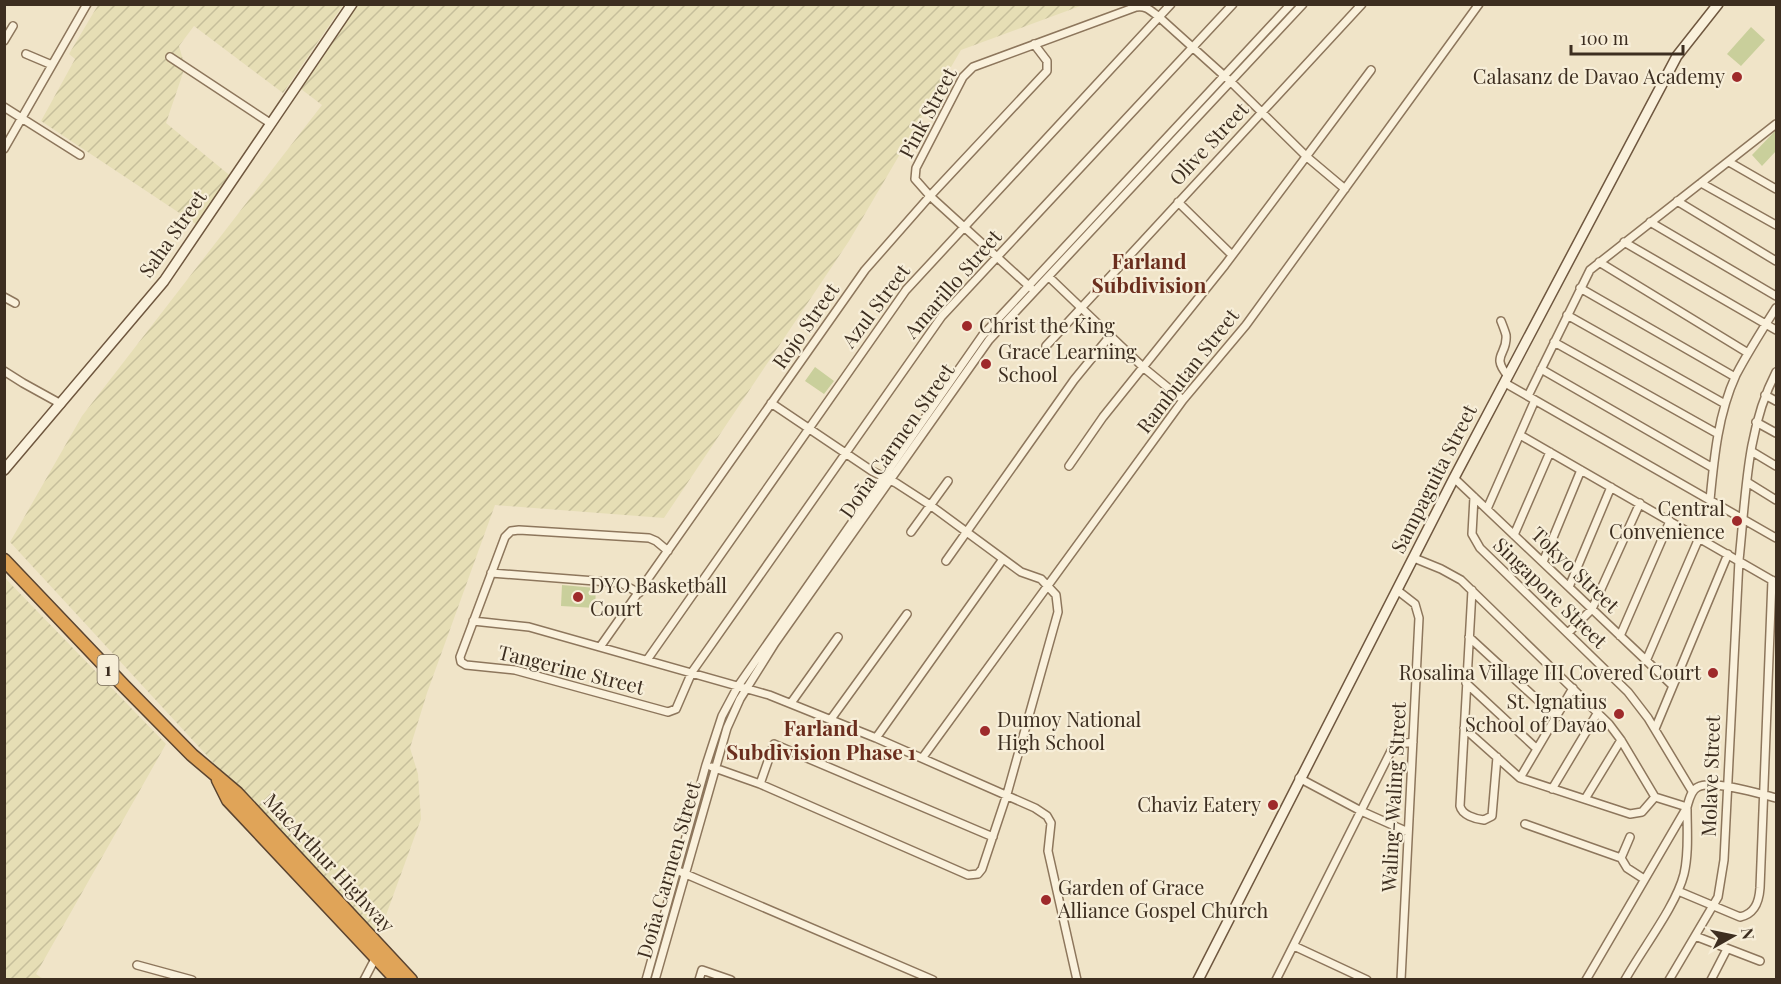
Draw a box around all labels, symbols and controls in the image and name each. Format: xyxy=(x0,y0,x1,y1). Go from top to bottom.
scale bar xyxy=(1571,18,1684,56)
text: 100 m xyxy=(1580,26,1629,50)
street label: Pink Street xyxy=(892,61,962,162)
place label: Calasanz de Davao Academy xyxy=(1473,62,1725,89)
marker: Calasanz de Davao Academy xyxy=(1730,70,1744,84)
street label: Olive Street xyxy=(1162,95,1254,190)
street label: Saha Street xyxy=(132,183,212,282)
street label: Amarillo Street xyxy=(896,222,1007,344)
district label: Farland Subdivision xyxy=(1092,246,1206,298)
street label: Azul Street xyxy=(834,257,916,353)
street label: Rojo Street xyxy=(765,276,845,373)
street label: Rambutan Street xyxy=(1130,301,1245,438)
place label: Christ the King xyxy=(979,311,1115,338)
marker: Christ the King xyxy=(960,319,974,333)
place label: Grace Learning School xyxy=(998,337,1137,387)
street label: Doña Carmen Street xyxy=(832,357,960,523)
marker: Grace Learning School xyxy=(979,357,993,371)
street label: Sampaguita Street xyxy=(1383,398,1482,557)
place label: Central Convenience xyxy=(1609,494,1725,544)
marker: Central Convenience xyxy=(1730,514,1744,528)
street label: Tokyo Street xyxy=(1526,520,1627,618)
street label: Singapore Street xyxy=(1488,531,1615,654)
place label: DYO Basketball Court xyxy=(590,571,727,621)
marker: DYO Basketball Court xyxy=(571,590,585,604)
street label: Tangerine Street xyxy=(495,637,648,700)
road number: 1 xyxy=(98,655,118,685)
place label: Rosalina Village III Covered Court xyxy=(1399,658,1702,685)
marker: Rosalina Village III Covered Court xyxy=(1706,666,1720,680)
place label: St. Ignatius School of Davao xyxy=(1465,687,1607,737)
street label: Waling-Waling Street xyxy=(1374,700,1411,894)
place label: Dumoy National High School xyxy=(997,705,1142,755)
marker: St. Ignatius School of Davao xyxy=(1612,707,1626,721)
district label: Farland Subdivision Phase 1 xyxy=(726,713,916,765)
street label: Molave Street xyxy=(1694,714,1725,837)
marker: Dumoy National High School xyxy=(978,724,992,738)
street label: Doña Carmen Street xyxy=(629,777,706,961)
street label: MacArthur Highway xyxy=(259,787,402,937)
place label: Chaviz Eatery xyxy=(1137,790,1261,817)
marker: Chaviz Eatery xyxy=(1266,798,1280,812)
place label: Garden of Grace Alliance Gospel Church xyxy=(1057,873,1268,923)
marker: Garden of Grace Alliance Gospel Church xyxy=(1039,893,1053,907)
north arrow xyxy=(1703,906,1763,966)
text: N xyxy=(1737,926,1760,941)

